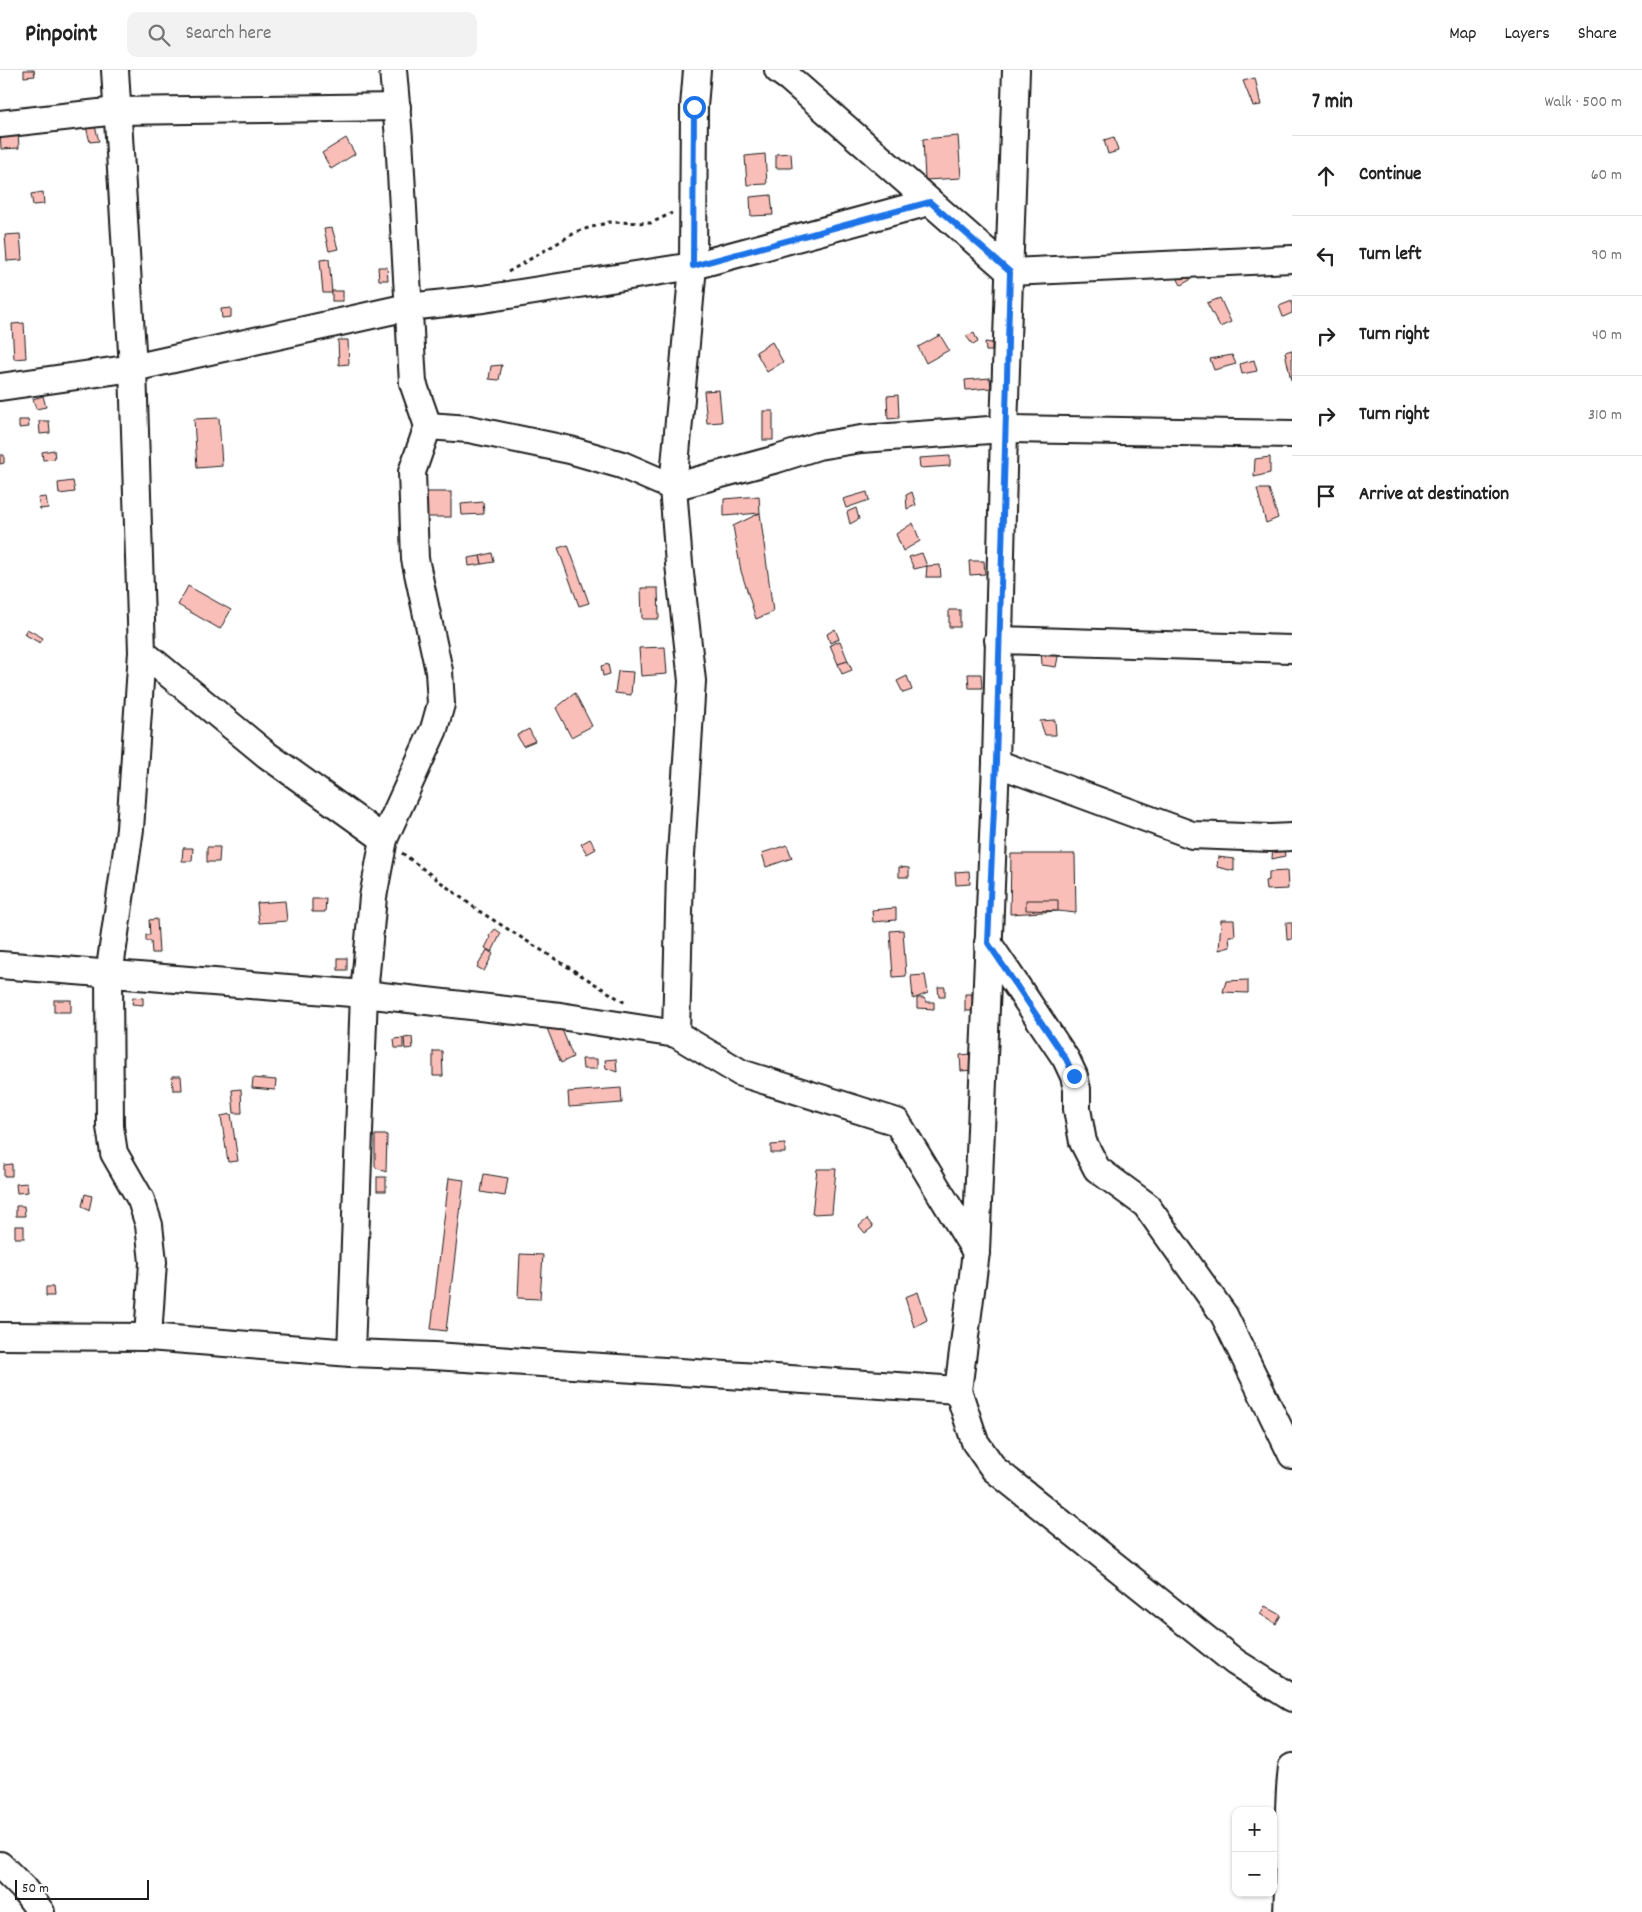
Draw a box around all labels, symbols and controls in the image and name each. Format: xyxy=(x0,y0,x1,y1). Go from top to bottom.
search box xyxy=(127,12,477,57)
text: Pinpoint xyxy=(25,18,97,52)
icon: search xyxy=(145,21,173,49)
text: Search here xyxy=(185,21,271,48)
text: Map xyxy=(1449,22,1476,47)
text: Layers xyxy=(1504,22,1550,47)
text: Share xyxy=(1578,22,1617,47)
text: 7 min xyxy=(1312,88,1353,118)
text: Walk · 500 m xyxy=(1544,91,1622,114)
route start xyxy=(683,96,706,119)
icon: ahead xyxy=(1312,162,1340,190)
text: Continue xyxy=(1359,162,1421,189)
text: 60 m xyxy=(1591,164,1622,187)
icon: left xyxy=(1312,242,1340,270)
text: Turn left xyxy=(1359,242,1422,269)
text: 90 m xyxy=(1591,244,1622,267)
icon: right xyxy=(1312,322,1340,350)
text: Turn right xyxy=(1359,322,1430,349)
text: 40 m xyxy=(1592,324,1622,347)
icon: right xyxy=(1312,402,1340,430)
text: Turn right xyxy=(1359,402,1430,429)
text: 310 m xyxy=(1588,404,1622,427)
icon: arrive xyxy=(1312,482,1340,510)
text: Arrive at destination xyxy=(1359,482,1509,509)
route end xyxy=(1063,1065,1086,1088)
map controls xyxy=(1232,1807,1277,1897)
button: + xyxy=(1232,1807,1277,1852)
button: − xyxy=(1232,1852,1277,1897)
scale bar xyxy=(15,1877,149,1900)
text: 50 m xyxy=(22,1879,49,1899)

